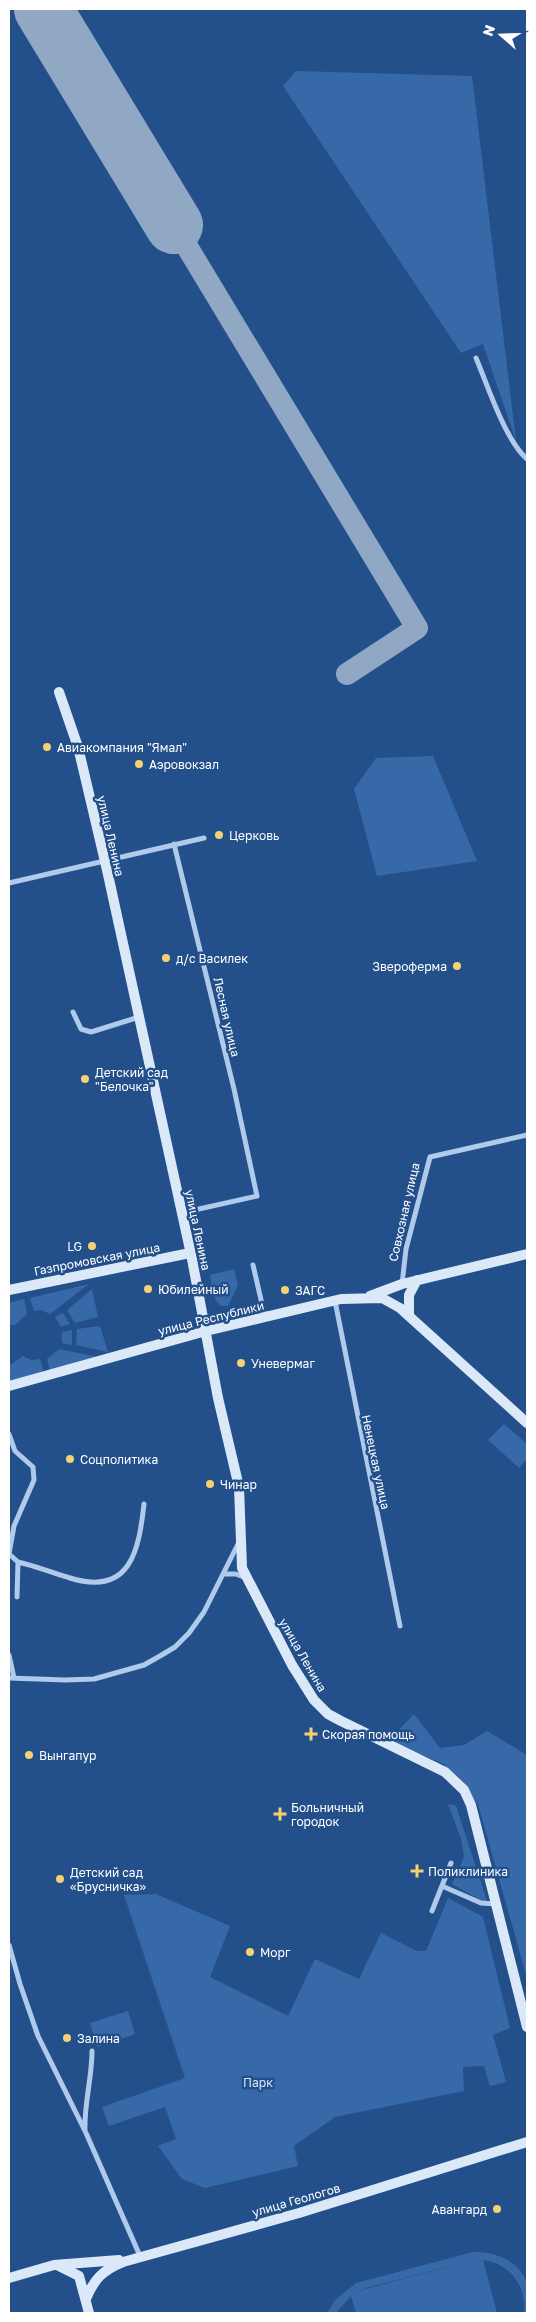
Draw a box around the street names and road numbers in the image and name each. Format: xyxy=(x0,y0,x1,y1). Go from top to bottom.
street label: улица Ленина xyxy=(94,794,128,878)
street label: Лесная улица xyxy=(211,976,243,1058)
street label: Совхозная улица xyxy=(385,1161,423,1263)
street label: улица Ленина xyxy=(182,1188,214,1272)
street label: Газпромовская улица xyxy=(33,1239,161,1279)
street label: улица Республики xyxy=(156,1298,266,1338)
street label: Ненецкая улица xyxy=(359,1413,393,1511)
street label: улица Ленина xyxy=(276,1616,330,1694)
street label: улица Геологов xyxy=(250,2180,342,2220)

